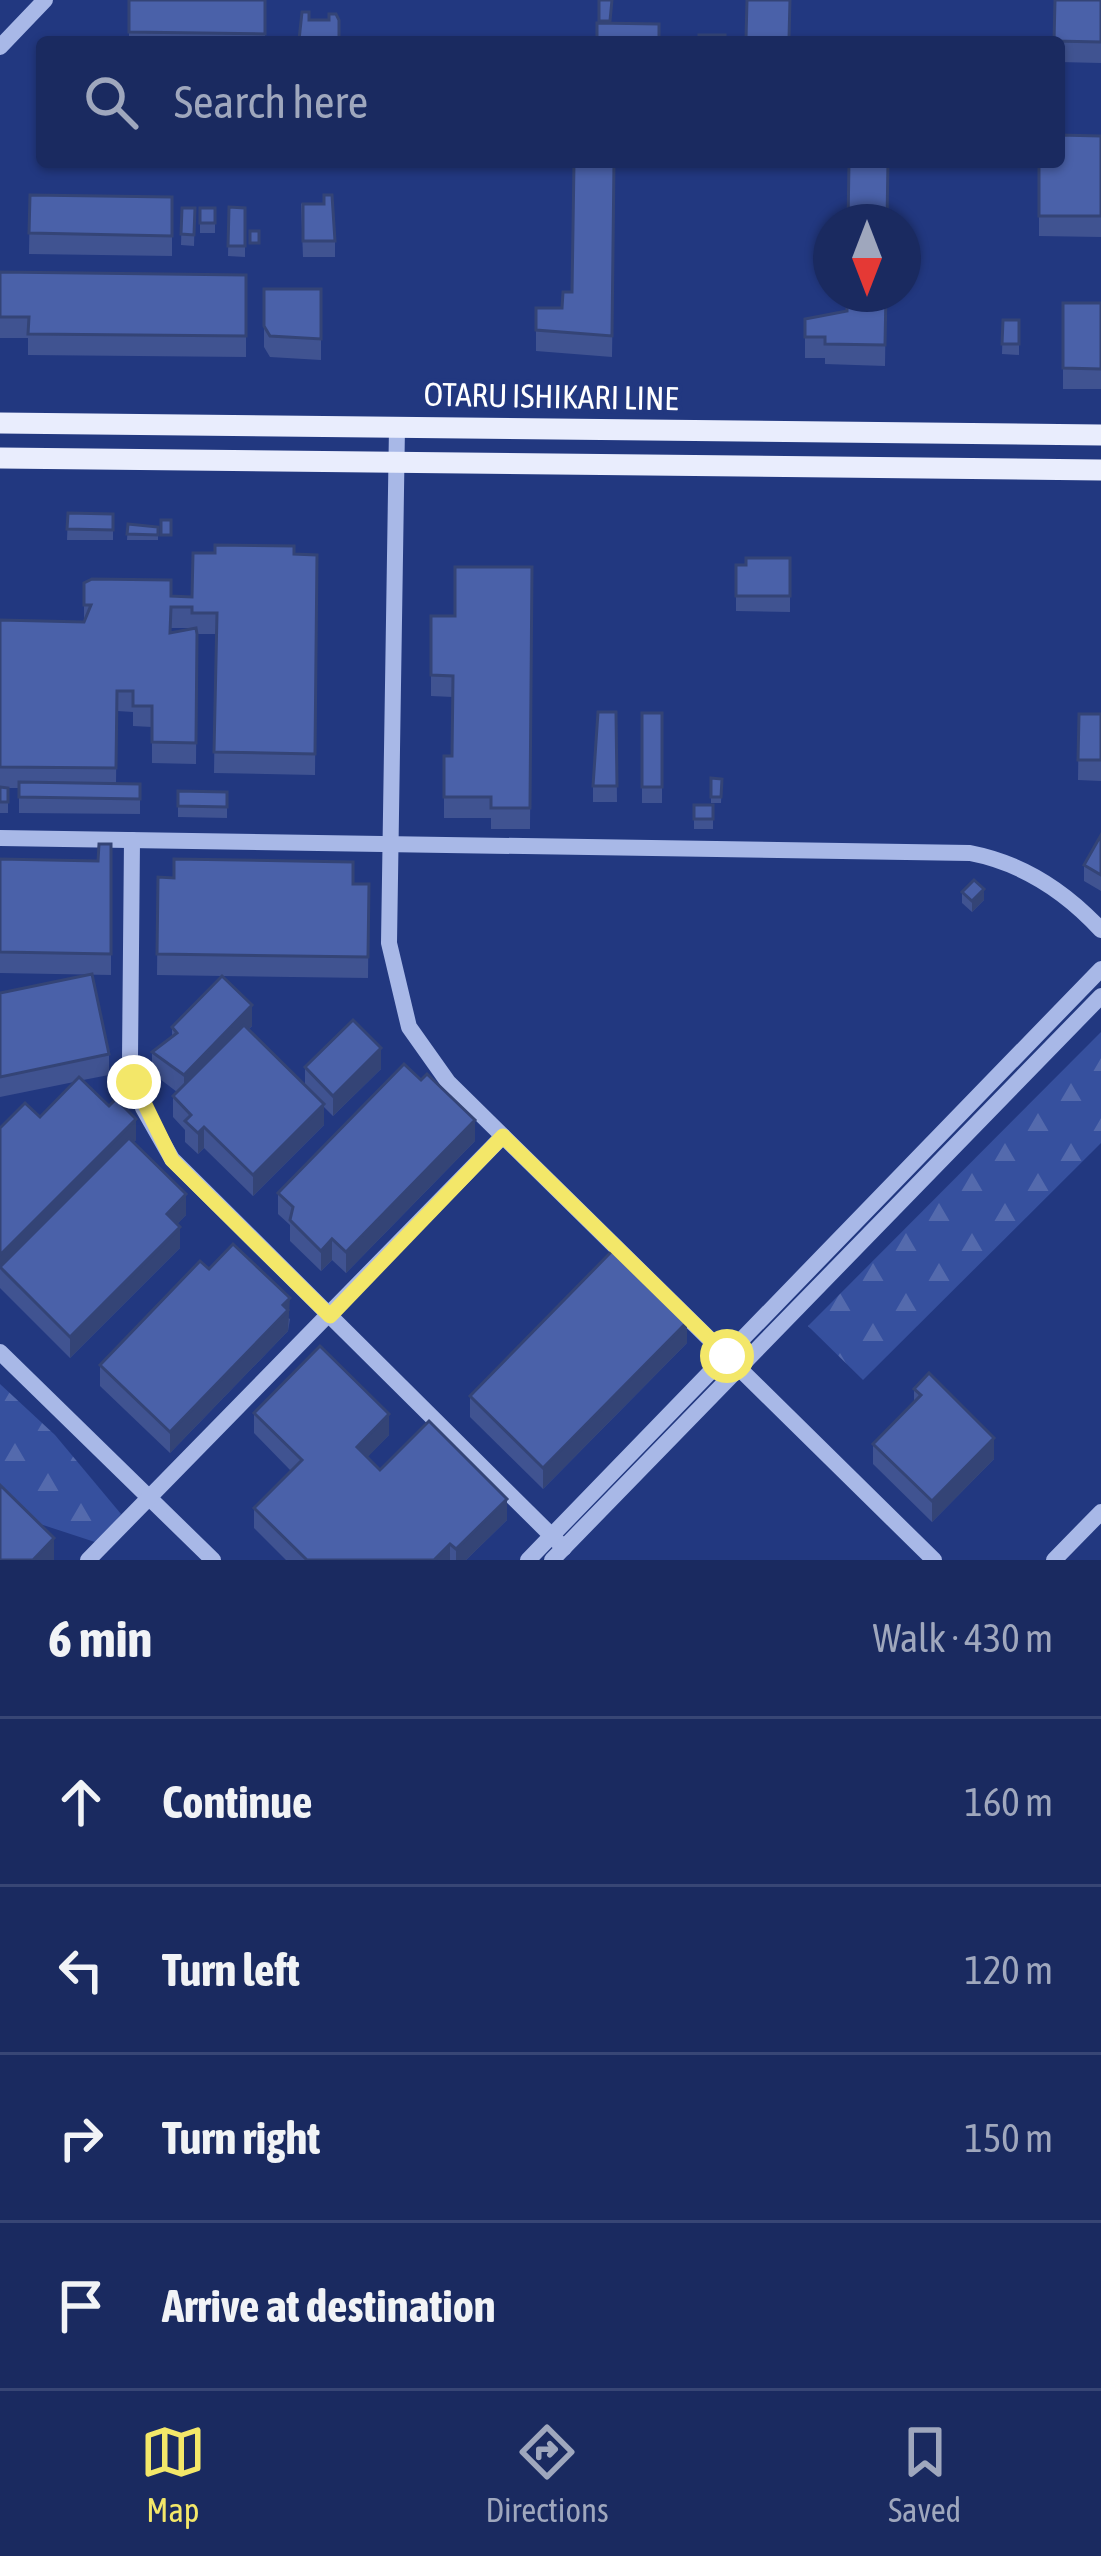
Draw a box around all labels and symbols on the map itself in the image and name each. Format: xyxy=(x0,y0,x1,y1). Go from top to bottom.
north arrow xyxy=(813,204,921,312)
street label: OTARU ISHIKARI LINE xyxy=(423,375,679,417)
route end xyxy=(107,1055,161,1109)
route start xyxy=(700,1329,754,1383)

